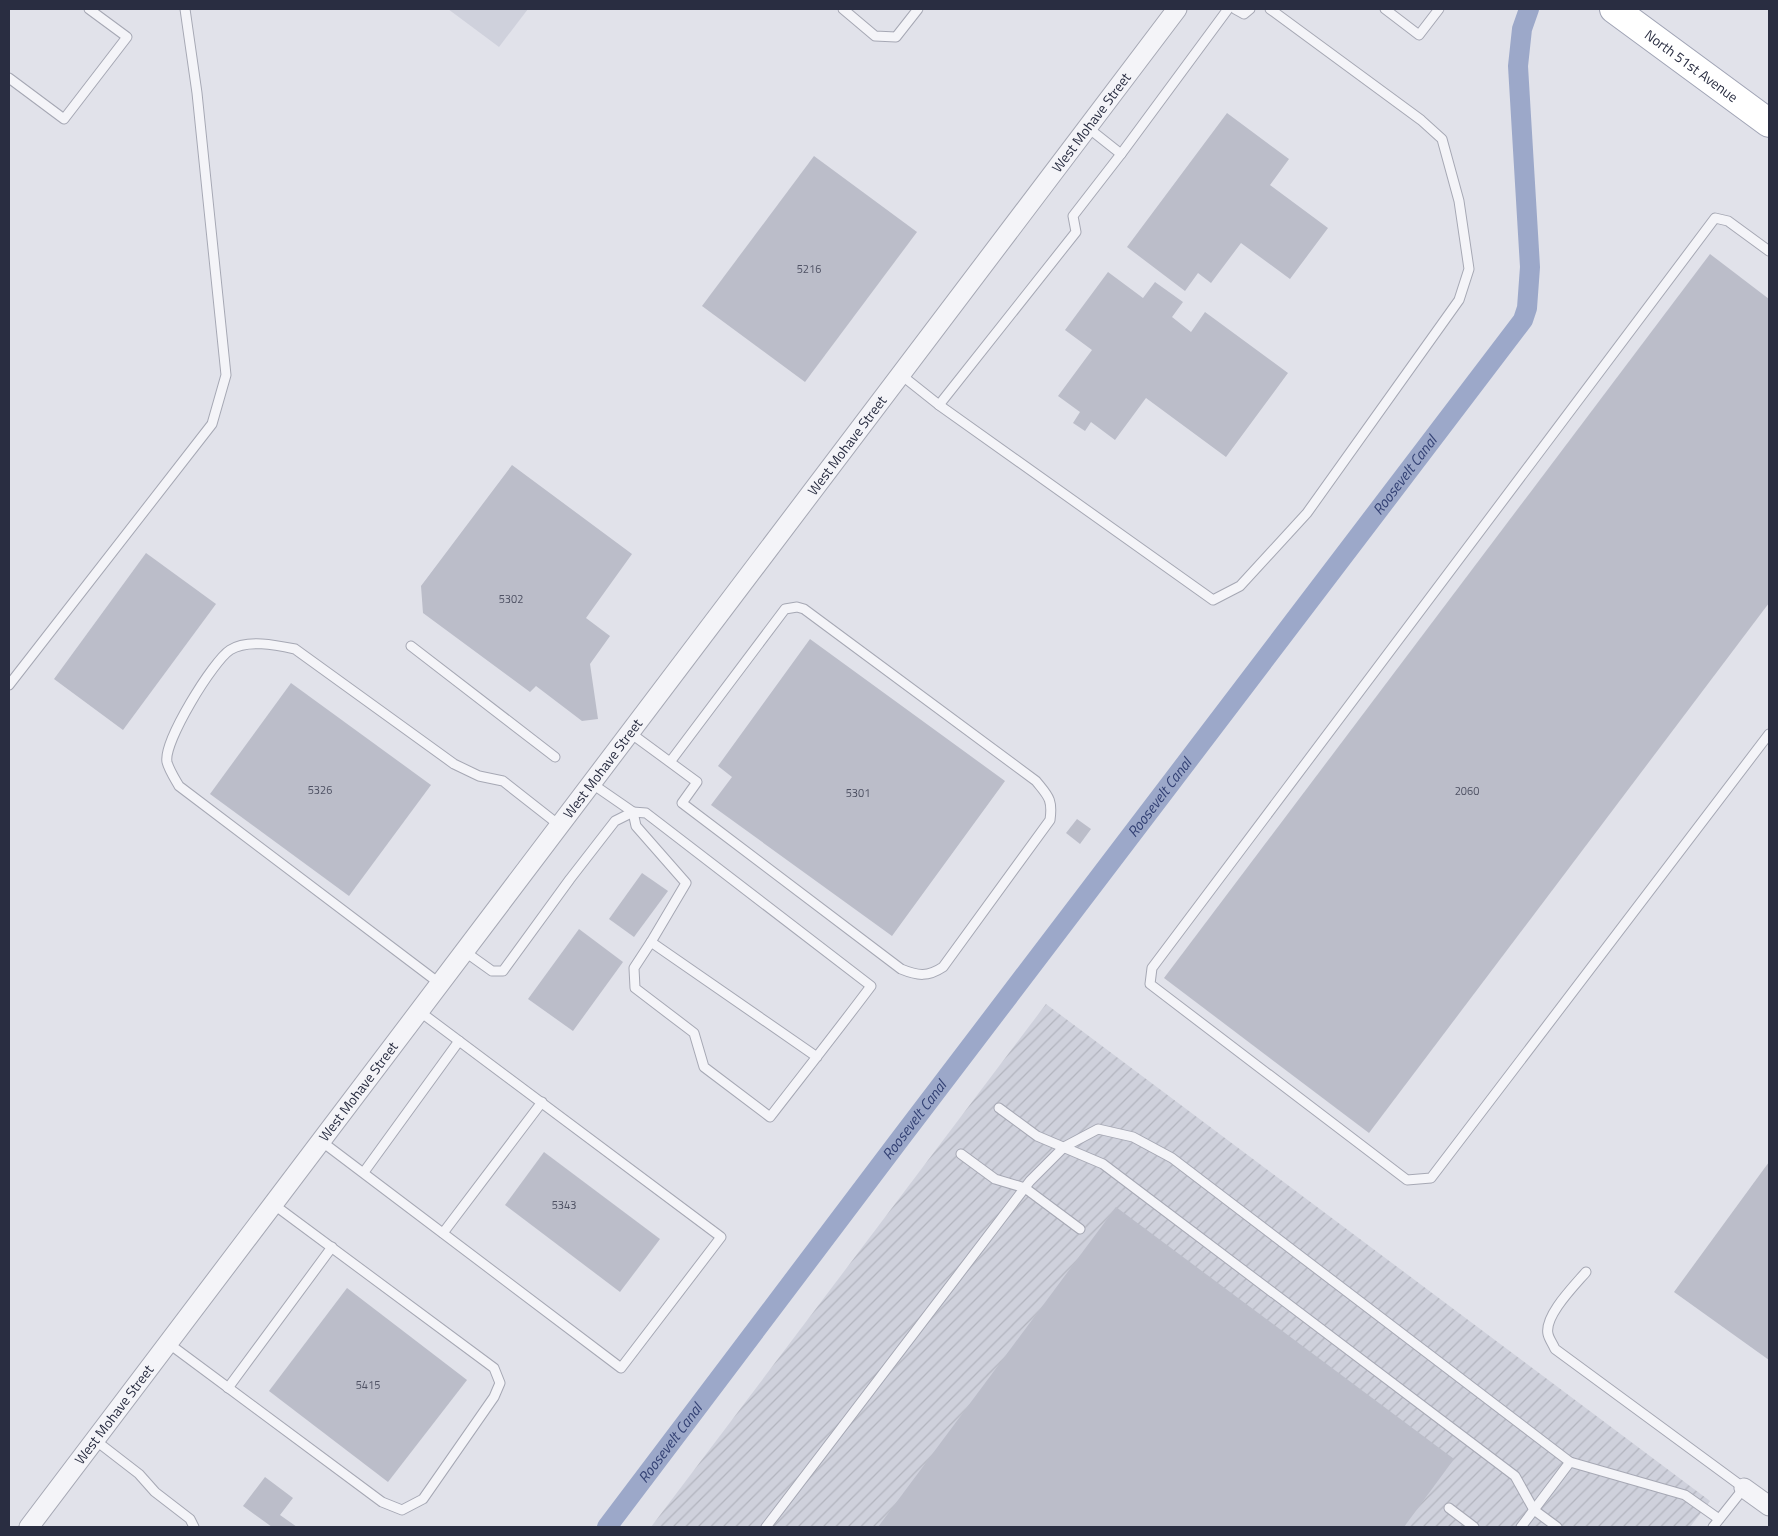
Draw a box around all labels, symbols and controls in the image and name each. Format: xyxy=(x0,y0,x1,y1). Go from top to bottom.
street label: North 51st Avenue xyxy=(1641,24,1743,107)
street label: West Mohave Street xyxy=(1046,68,1136,176)
house number: 5216 xyxy=(797,261,821,277)
street label: West Mohave Street xyxy=(802,391,891,499)
water label: Roosevelt Canal xyxy=(1367,429,1443,520)
house number: 5302 xyxy=(499,591,523,607)
street label: West Mohave Street xyxy=(558,714,647,822)
water label: Roosevelt Canal xyxy=(1121,751,1198,842)
house number: 5326 xyxy=(308,782,332,798)
house number: 2060 xyxy=(1455,783,1479,799)
house number: 5301 xyxy=(846,785,870,801)
street label: West Mohave Street xyxy=(313,1037,403,1145)
water label: Roosevelt Canal xyxy=(876,1074,953,1164)
house number: 5343 xyxy=(552,1197,576,1213)
street label: West Mohave Street xyxy=(69,1360,158,1469)
house number: 5415 xyxy=(356,1377,380,1393)
water label: Roosevelt Canal xyxy=(632,1397,709,1488)

